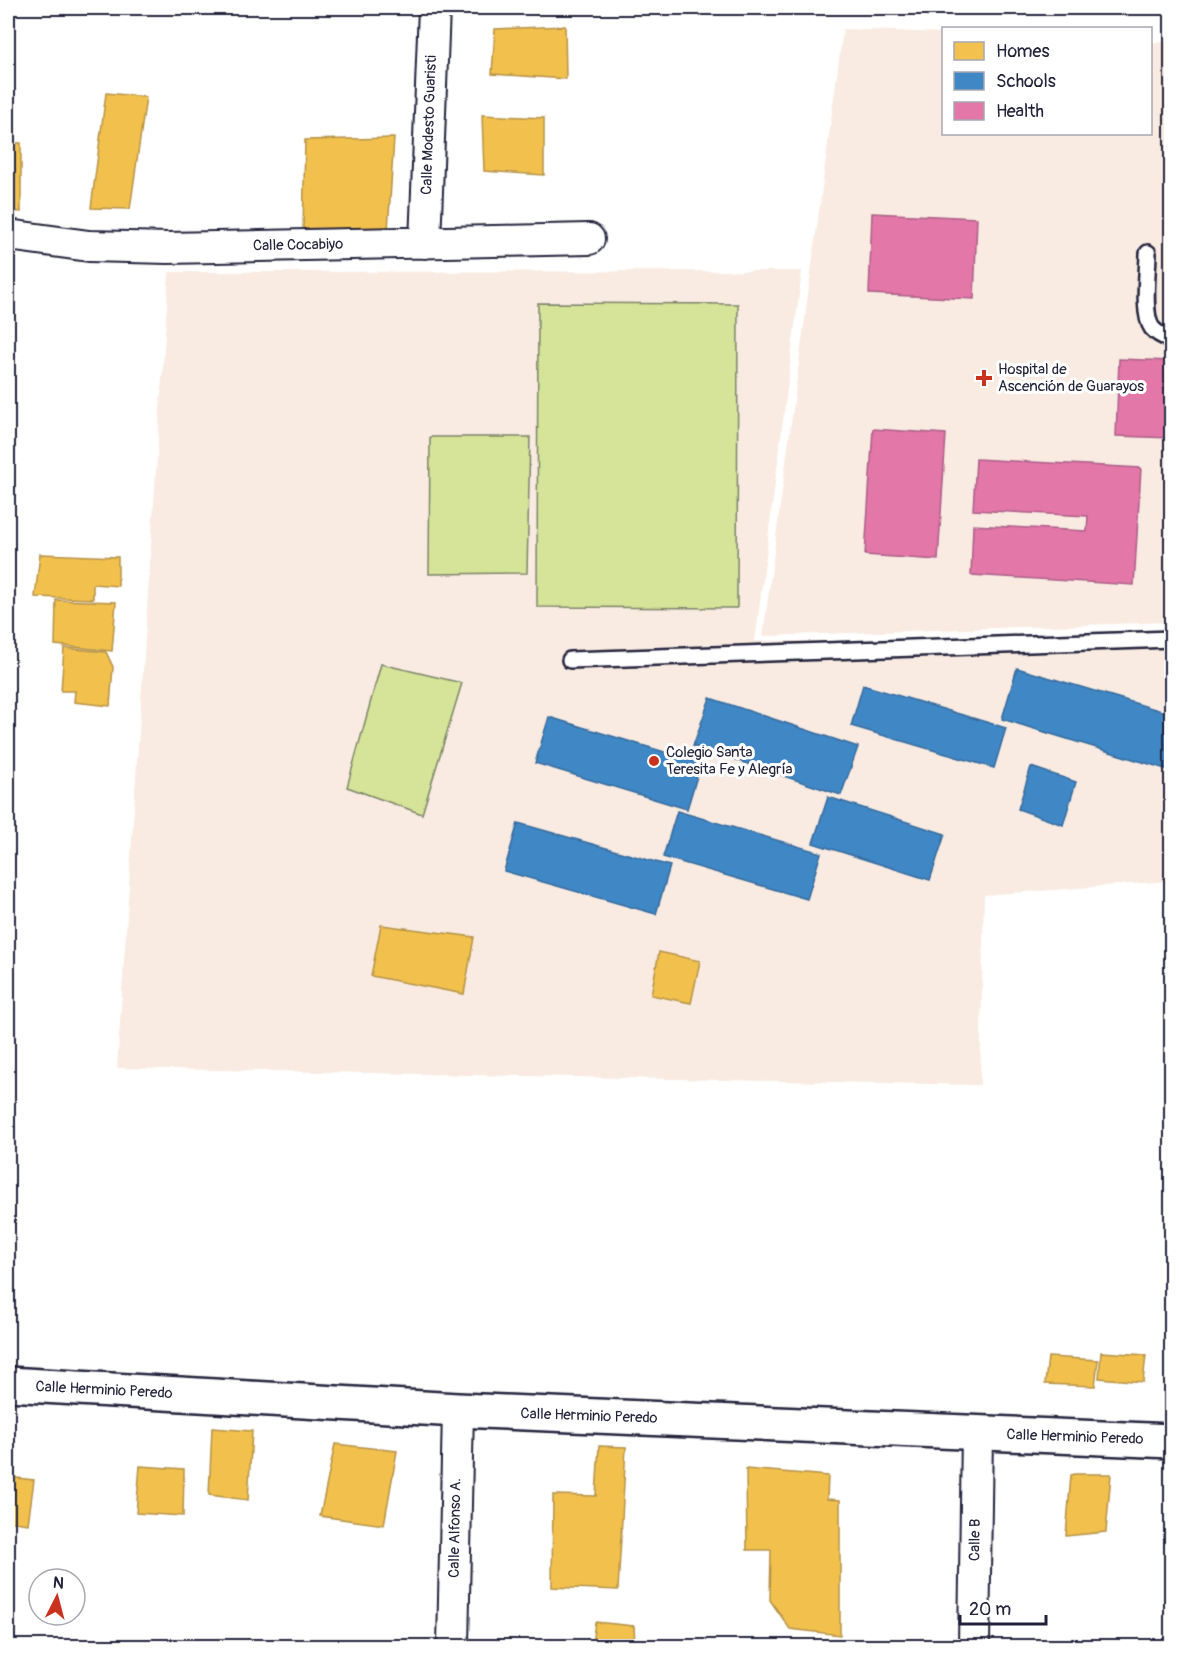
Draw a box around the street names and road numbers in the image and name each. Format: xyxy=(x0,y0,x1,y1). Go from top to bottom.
street label: Calle Modesto Guaristi xyxy=(417,55,441,195)
street label: Calle Cocabiyo xyxy=(253,235,343,255)
street label: Calle Herminio Peredo xyxy=(35,1377,173,1403)
street label: Calle Herminio Peredo xyxy=(520,1404,658,1428)
street label: Calle Herminio Peredo xyxy=(1006,1425,1144,1449)
street label: Calle Alfonso A. xyxy=(445,1478,465,1578)
street label: Calle B xyxy=(965,1519,985,1561)

